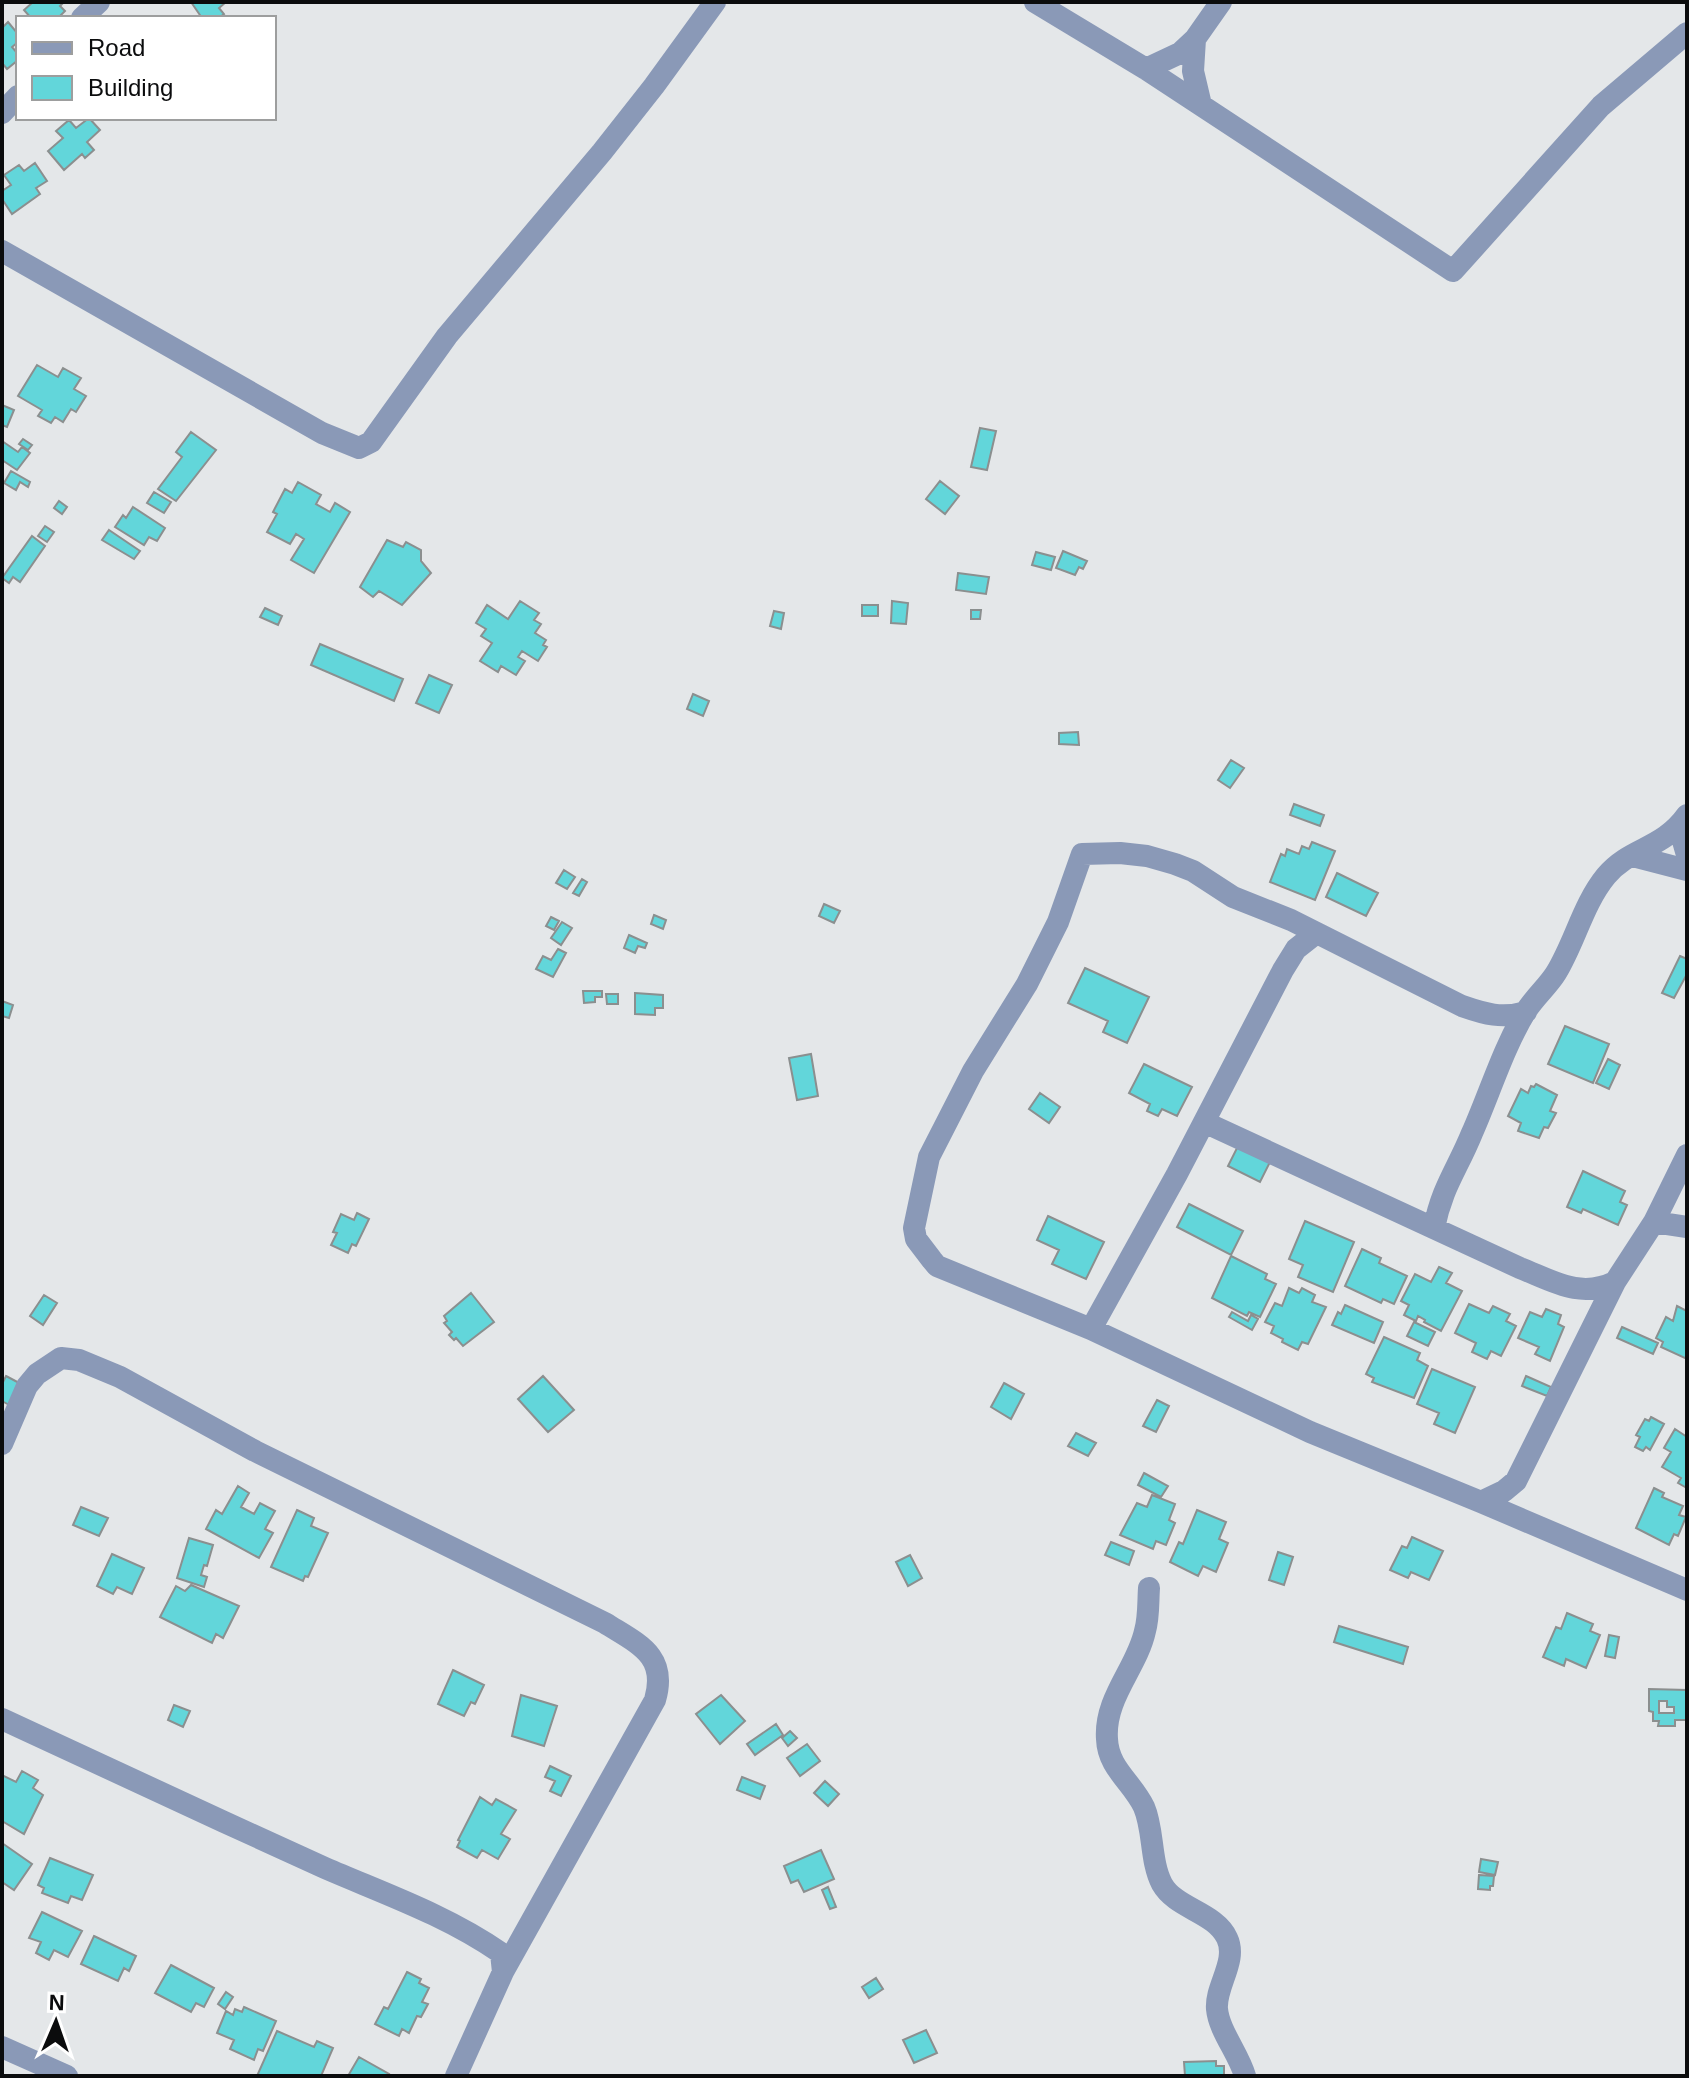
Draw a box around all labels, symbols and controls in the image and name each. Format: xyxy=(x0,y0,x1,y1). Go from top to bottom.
legend xyxy=(16,16,276,120)
text: Road xyxy=(88,34,145,61)
text: Building xyxy=(88,74,173,101)
north arrow xyxy=(16,1982,96,2062)
text: N xyxy=(48,1990,65,2015)

